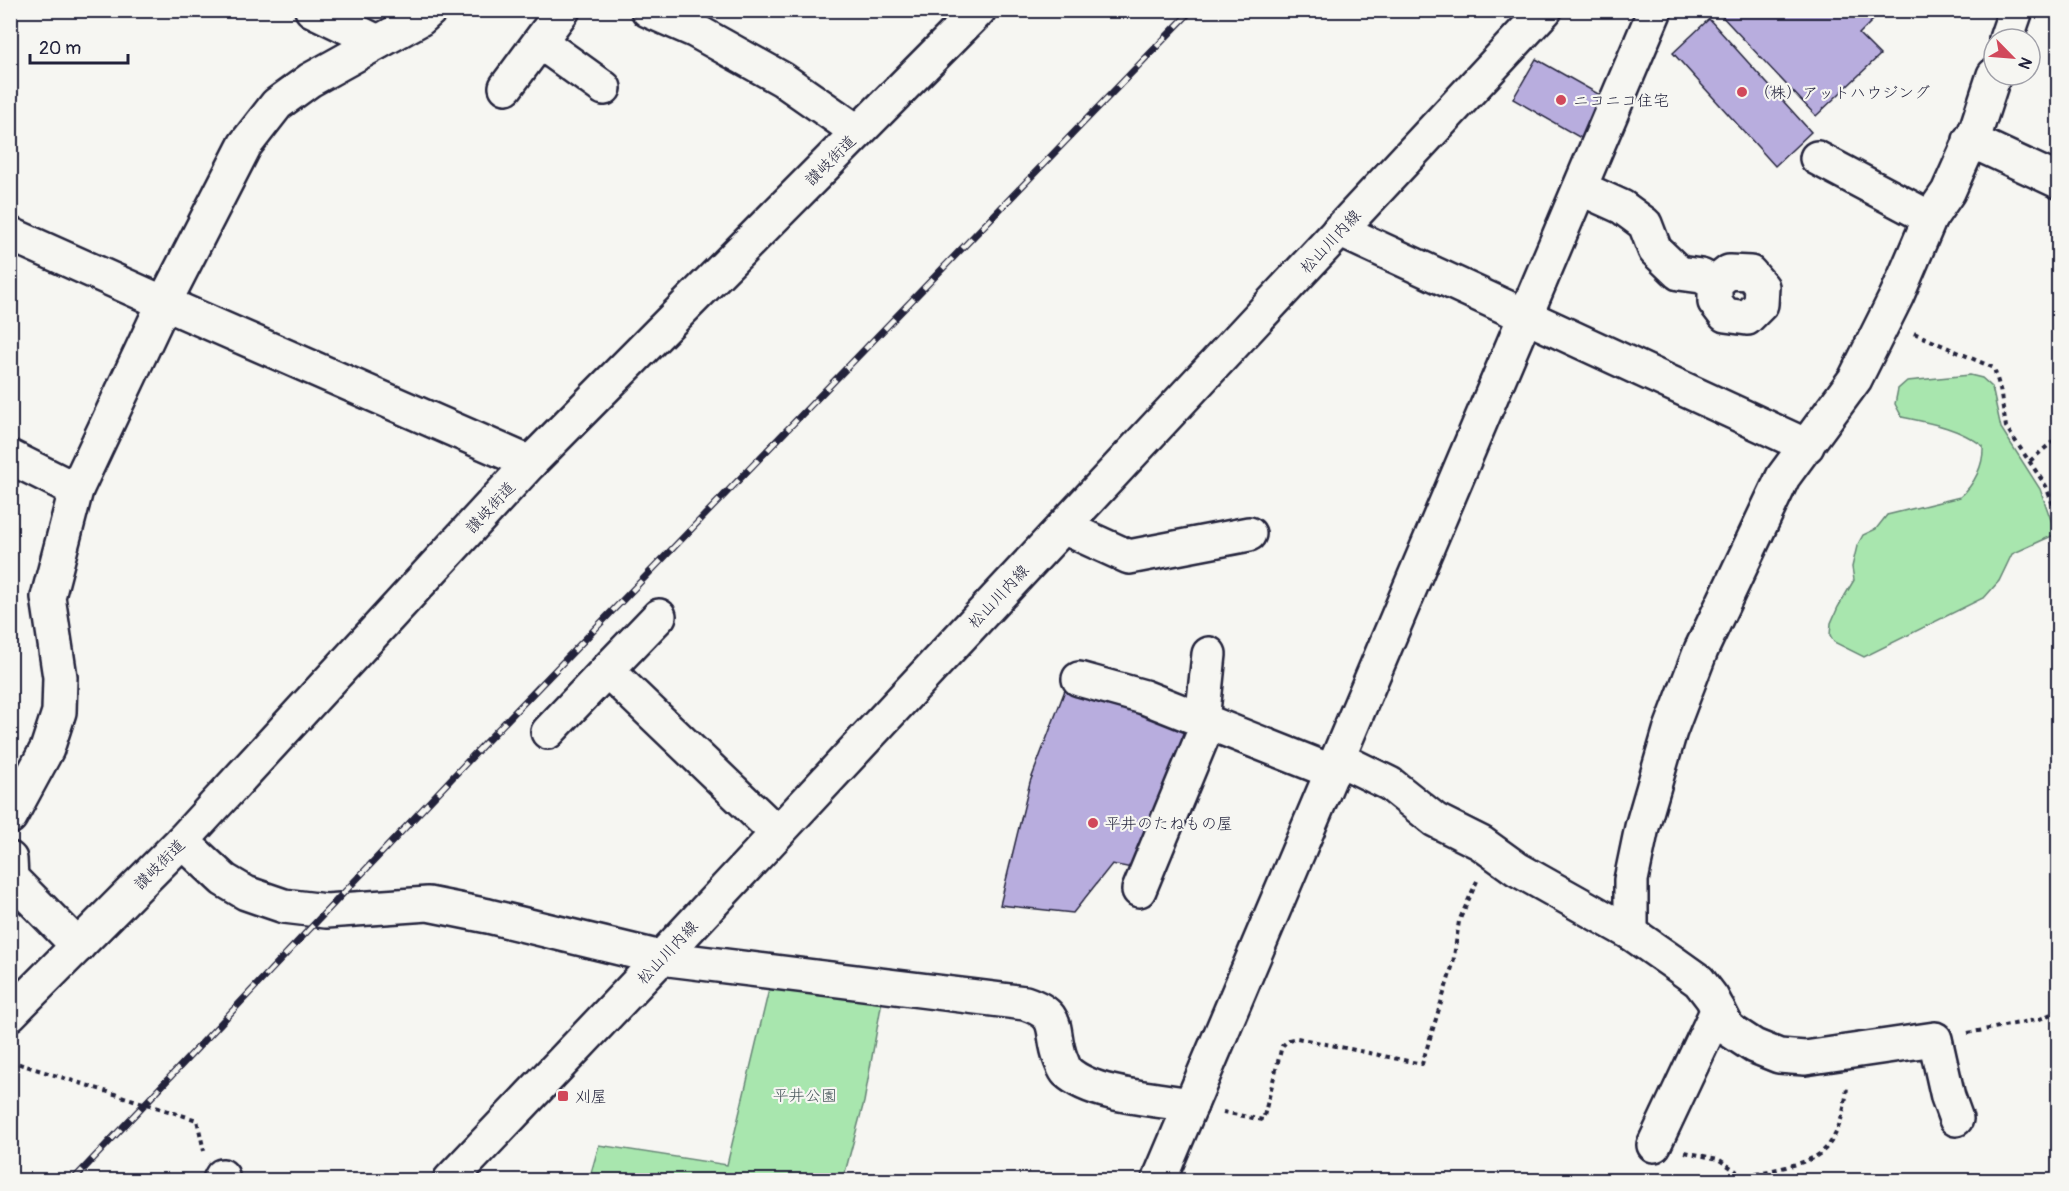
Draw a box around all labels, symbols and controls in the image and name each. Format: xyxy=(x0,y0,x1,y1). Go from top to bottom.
scale bar xyxy=(30,27,128,65)
north arrow xyxy=(1982,27,2042,87)
text: 20 m xyxy=(39,37,81,60)
text: N xyxy=(2013,54,2036,72)
place label: （株）アットハウジング xyxy=(1754,83,1930,103)
marker: （株）アットハウジング xyxy=(1735,85,1749,99)
place label: ニコニコ住宅 xyxy=(1573,91,1669,111)
marker: ニコニコ住宅 xyxy=(1554,93,1568,107)
street label: 讃岐街道 xyxy=(801,131,860,190)
street label: 松山川内線 xyxy=(1296,206,1365,278)
street label: 讃岐街道 xyxy=(462,477,520,538)
street label: 松山川内線 xyxy=(964,561,1033,633)
place label: 平井のたねもの屋 xyxy=(1105,814,1233,834)
marker: 平井のたねもの屋 xyxy=(1086,816,1100,830)
street label: 讃岐街道 xyxy=(130,835,189,894)
street label: 松山川内線 xyxy=(633,917,702,989)
park label: 平井公園 xyxy=(773,1086,837,1106)
place label: 刈屋 xyxy=(575,1087,607,1107)
marker: 刈屋 xyxy=(556,1089,570,1103)

